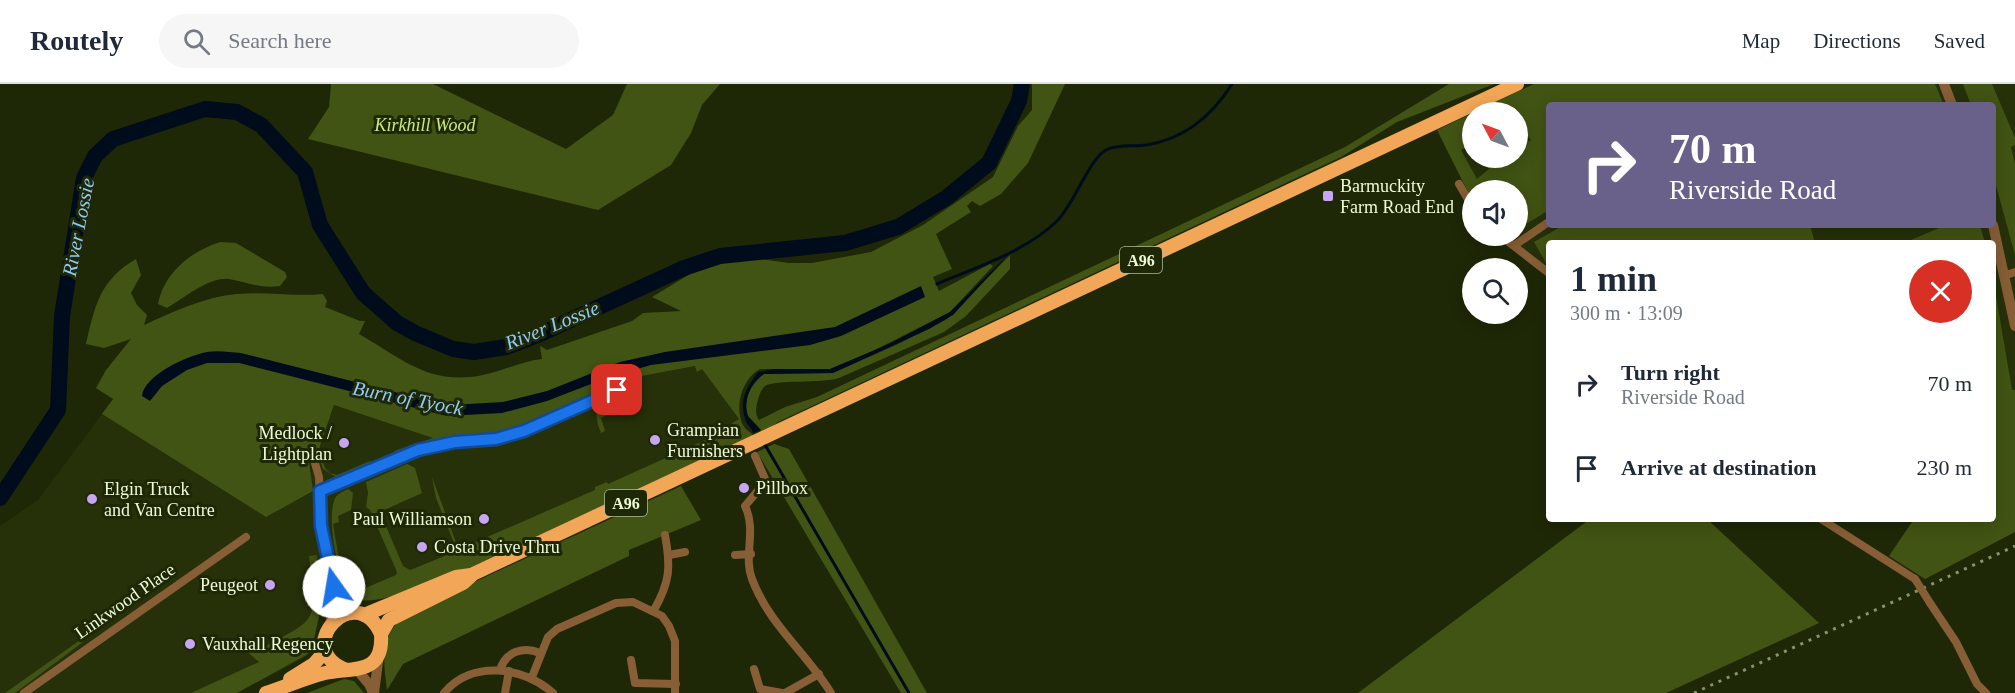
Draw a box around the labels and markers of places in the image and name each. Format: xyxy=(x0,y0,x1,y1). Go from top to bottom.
place label: Barmuckity Farm Road End xyxy=(1340,176,1454,217)
marker: Barmuckity Farm Road End xyxy=(1321,189,1335,203)
pin xyxy=(591,364,642,415)
place label: Grampian Furnishers xyxy=(667,420,743,461)
place label: Medlock / Lightplan xyxy=(259,423,332,464)
marker: Grampian Furnishers xyxy=(648,433,662,447)
marker: Medlock / Lightplan xyxy=(337,436,351,450)
place label: Pillbox xyxy=(756,478,808,498)
place label: Elgin Truck and Van Centre xyxy=(104,479,215,520)
marker: Pillbox xyxy=(737,481,751,495)
marker: Elgin Truck and Van Centre xyxy=(85,492,99,506)
place label: Paul Williamson xyxy=(353,509,472,529)
marker: Paul Williamson xyxy=(477,512,491,526)
place label: Costa Drive Thru xyxy=(434,537,560,557)
marker: Costa Drive Thru xyxy=(415,540,429,554)
place label: Peugeot xyxy=(200,575,258,595)
marker: Peugeot xyxy=(263,578,277,592)
place label: Vauxhall Regency xyxy=(202,634,333,654)
marker: Vauxhall Regency xyxy=(183,637,197,651)

